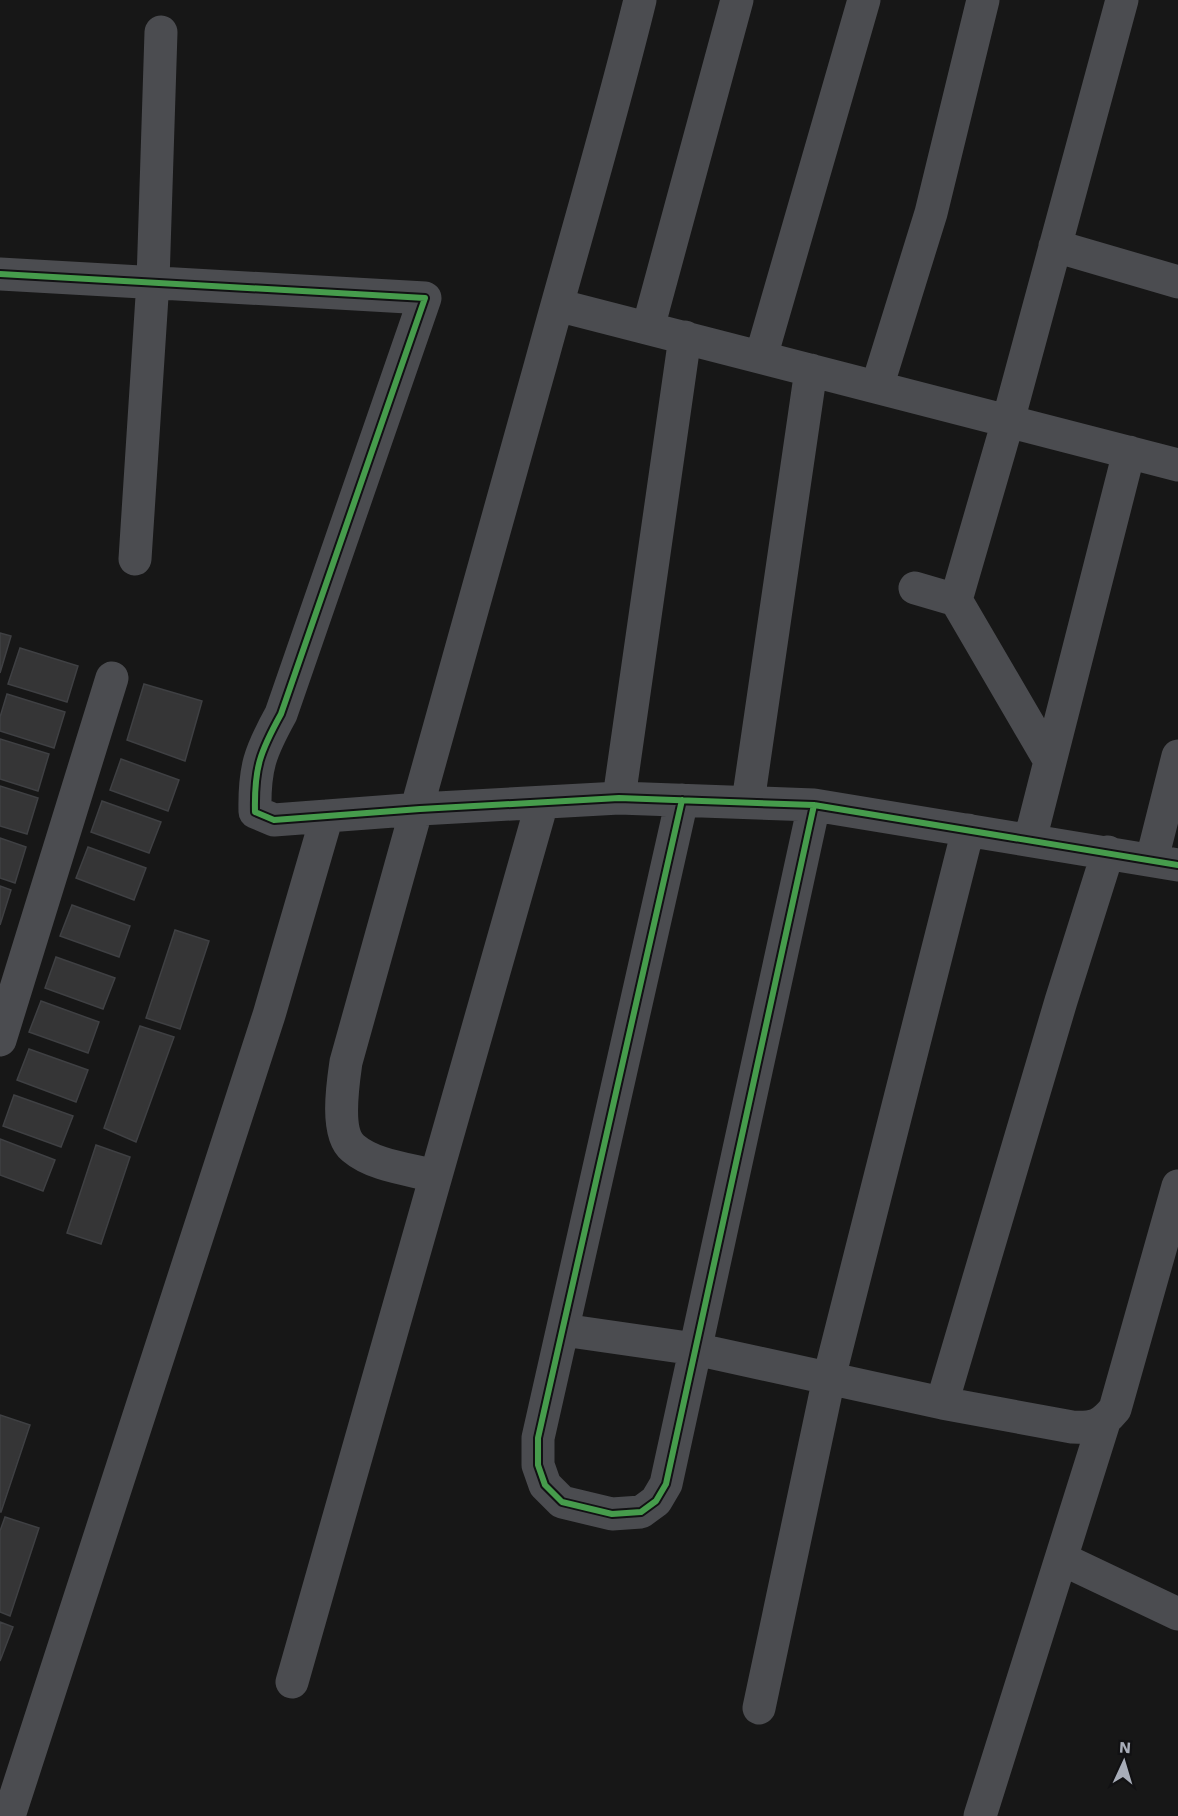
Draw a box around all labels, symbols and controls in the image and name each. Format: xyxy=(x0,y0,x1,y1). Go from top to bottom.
north arrow xyxy=(1094,1732,1154,1792)
text: N xyxy=(1118,1738,1132,1757)

